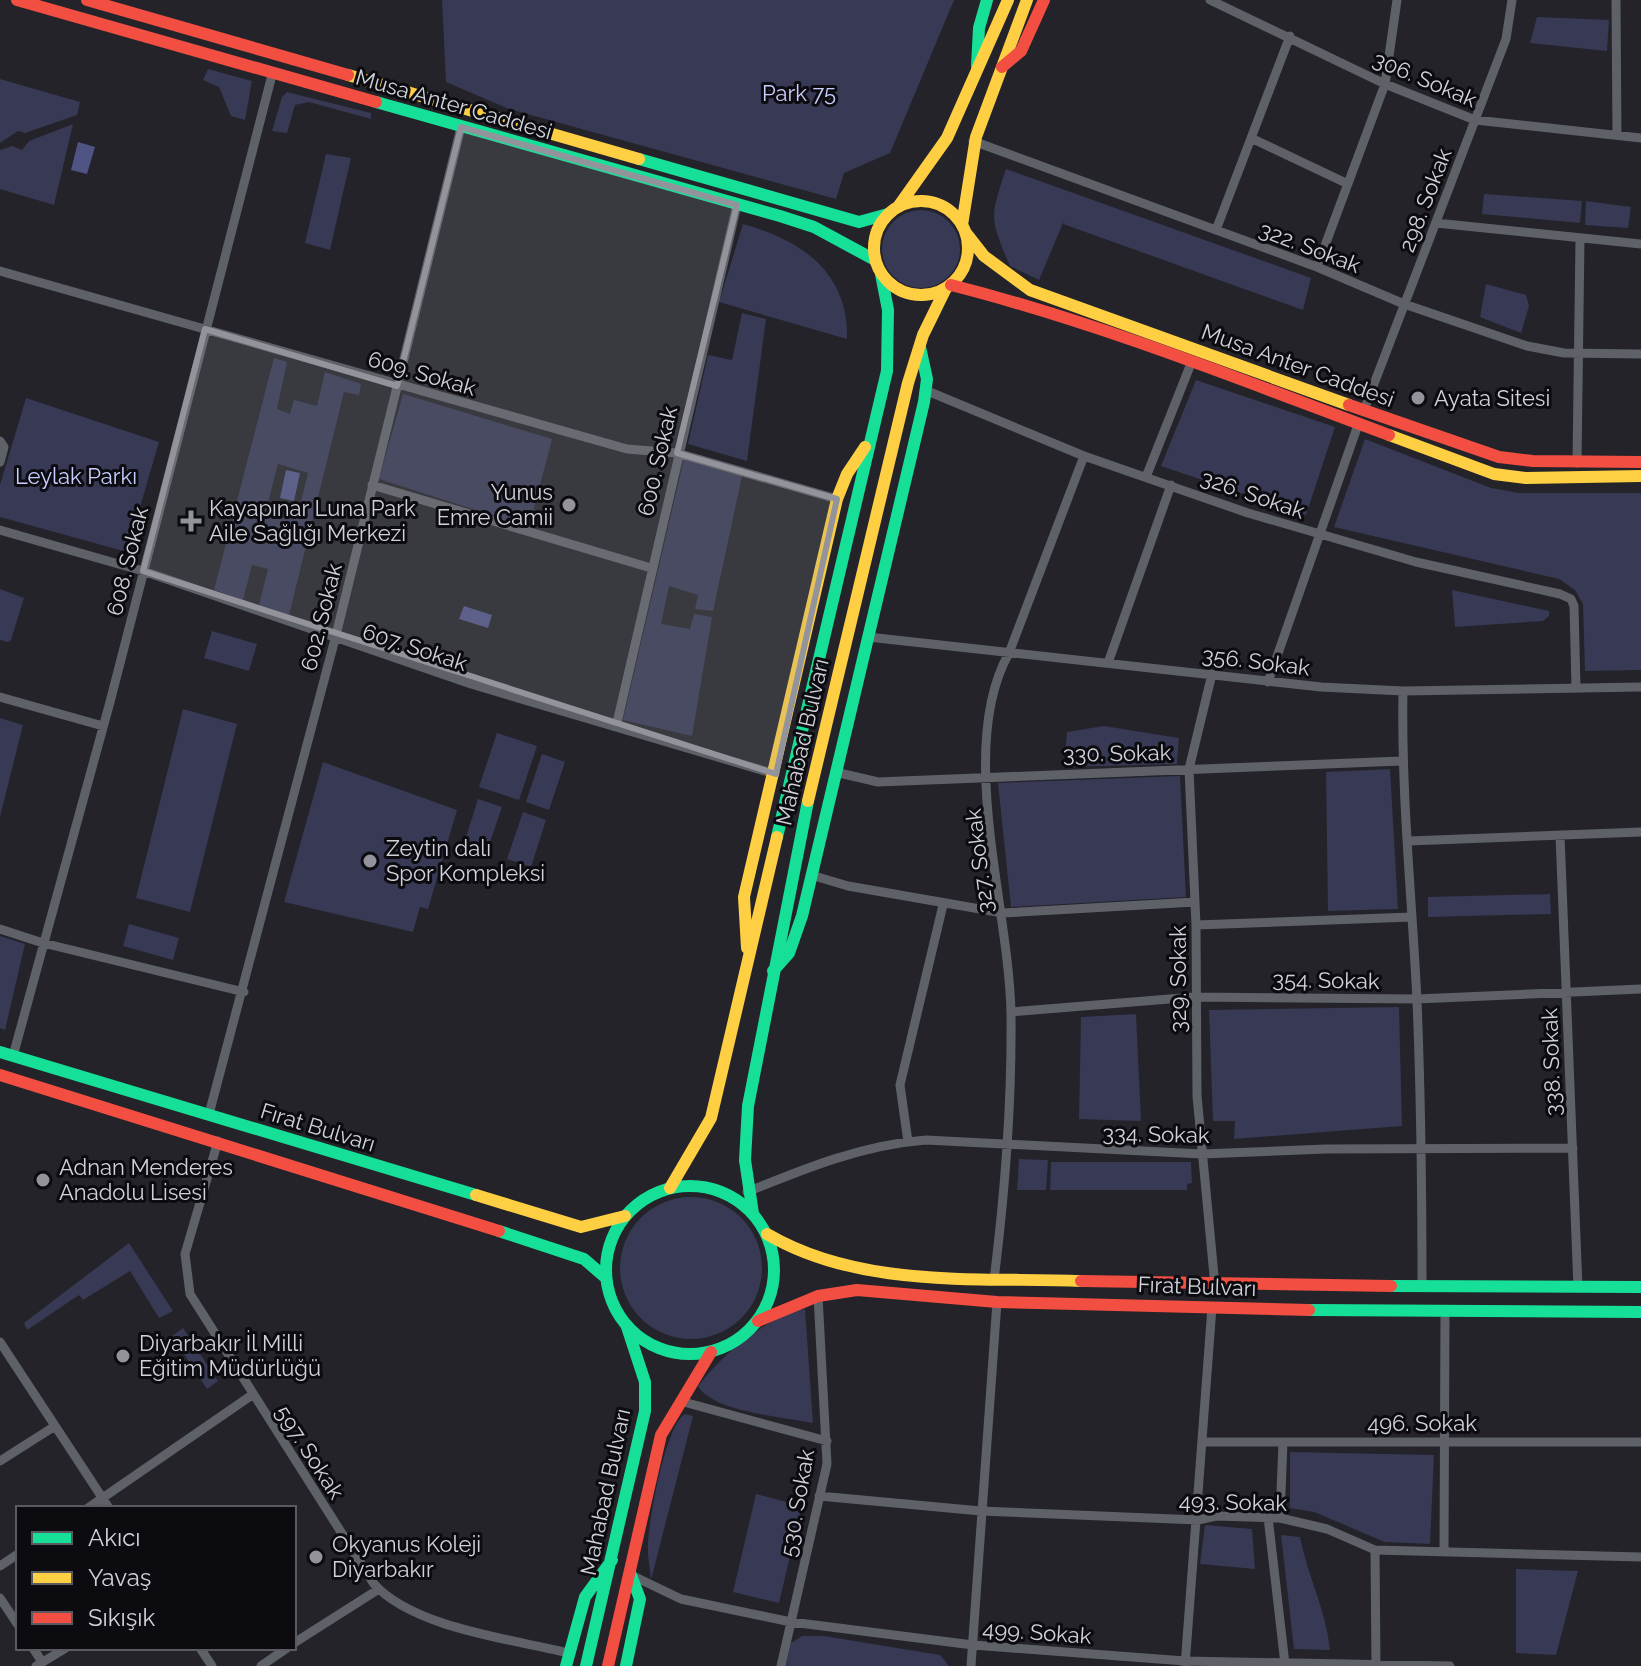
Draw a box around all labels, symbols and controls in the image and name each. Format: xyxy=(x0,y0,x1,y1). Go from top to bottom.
street label: 306. Sokak xyxy=(1369,46,1481,113)
street label: Musa Anter Caddesi xyxy=(353,63,555,145)
park label: Park 75 xyxy=(762,80,836,106)
street label: 298. Sokak xyxy=(1393,144,1457,255)
street label: 322. Sokak xyxy=(1256,216,1365,278)
street label: Musa Anter Caddesi xyxy=(1198,318,1398,412)
street label: 609. Sokak xyxy=(365,345,479,401)
place label: Ayata Sitesi xyxy=(1434,385,1550,411)
marker: Ayata Sitesi xyxy=(1409,389,1427,407)
street label: 600. Sokak xyxy=(632,403,682,518)
park label: Leylak Parkı xyxy=(15,463,137,489)
street label: 326. Sokak xyxy=(1198,464,1309,524)
place label: Yunus Emre Camii xyxy=(437,479,553,530)
place label: Kayapınar Luna Park Aile Sağlığı Merkezi xyxy=(209,495,416,546)
marker: Yunus Emre Camii xyxy=(560,496,578,514)
street label: 608. Sokak xyxy=(101,504,153,618)
marker: Kayapınar Luna Park Aile Sağlığı Merkezi xyxy=(180,510,202,532)
street label: 602. Sokak xyxy=(295,560,347,673)
street label: 607. Sokak xyxy=(359,618,471,676)
street label: 356. Sokak xyxy=(1201,641,1312,681)
street label: Mahabad Bulvarı xyxy=(770,656,834,828)
street label: 330. Sokak xyxy=(1063,739,1172,767)
street label: 327. Sokak xyxy=(960,807,998,915)
place label: Zeytin dalı Spor Kompleksi xyxy=(386,835,545,886)
marker: Zeytin dalı Spor Kompleksi xyxy=(361,852,379,870)
street label: 329. Sokak xyxy=(1165,925,1191,1033)
street label: 354. Sokak xyxy=(1272,966,1380,994)
street label: 338. Sokak xyxy=(1536,1007,1566,1116)
street label: Fırat Bulvarı xyxy=(257,1097,379,1157)
street label: 334. Sokak xyxy=(1102,1120,1210,1148)
place label: Adnan Menderes Anadolu Lisesi xyxy=(59,1154,233,1205)
marker: Adnan Menderes Anadolu Lisesi xyxy=(34,1171,52,1189)
street label: Fırat Bulvarı xyxy=(1137,1271,1257,1301)
place label: Diyarbakır İl Milli Eğitim Müdürlüğü xyxy=(139,1330,321,1381)
marker: Diyarbakır İl Milli Eğitim Müdürlüğü xyxy=(114,1347,132,1365)
street label: 597. Sokak xyxy=(270,1400,350,1504)
street label: Mahabad Bulvarı xyxy=(575,1406,635,1578)
street label: 496. Sokak xyxy=(1367,1410,1477,1436)
street label: 530. Sokak xyxy=(775,1447,819,1559)
street label: 493. Sokak xyxy=(1179,1488,1288,1516)
legend xyxy=(16,1506,296,1650)
text: Akıcı xyxy=(88,1523,141,1552)
place label: Okyanus Koleji Diyarbakır xyxy=(332,1531,481,1582)
marker: Okyanus Koleji Diyarbakır xyxy=(307,1548,325,1566)
text: Yavaş xyxy=(88,1563,151,1592)
text: Sıkışık xyxy=(88,1603,156,1632)
street label: 499. Sokak xyxy=(982,1615,1093,1649)

